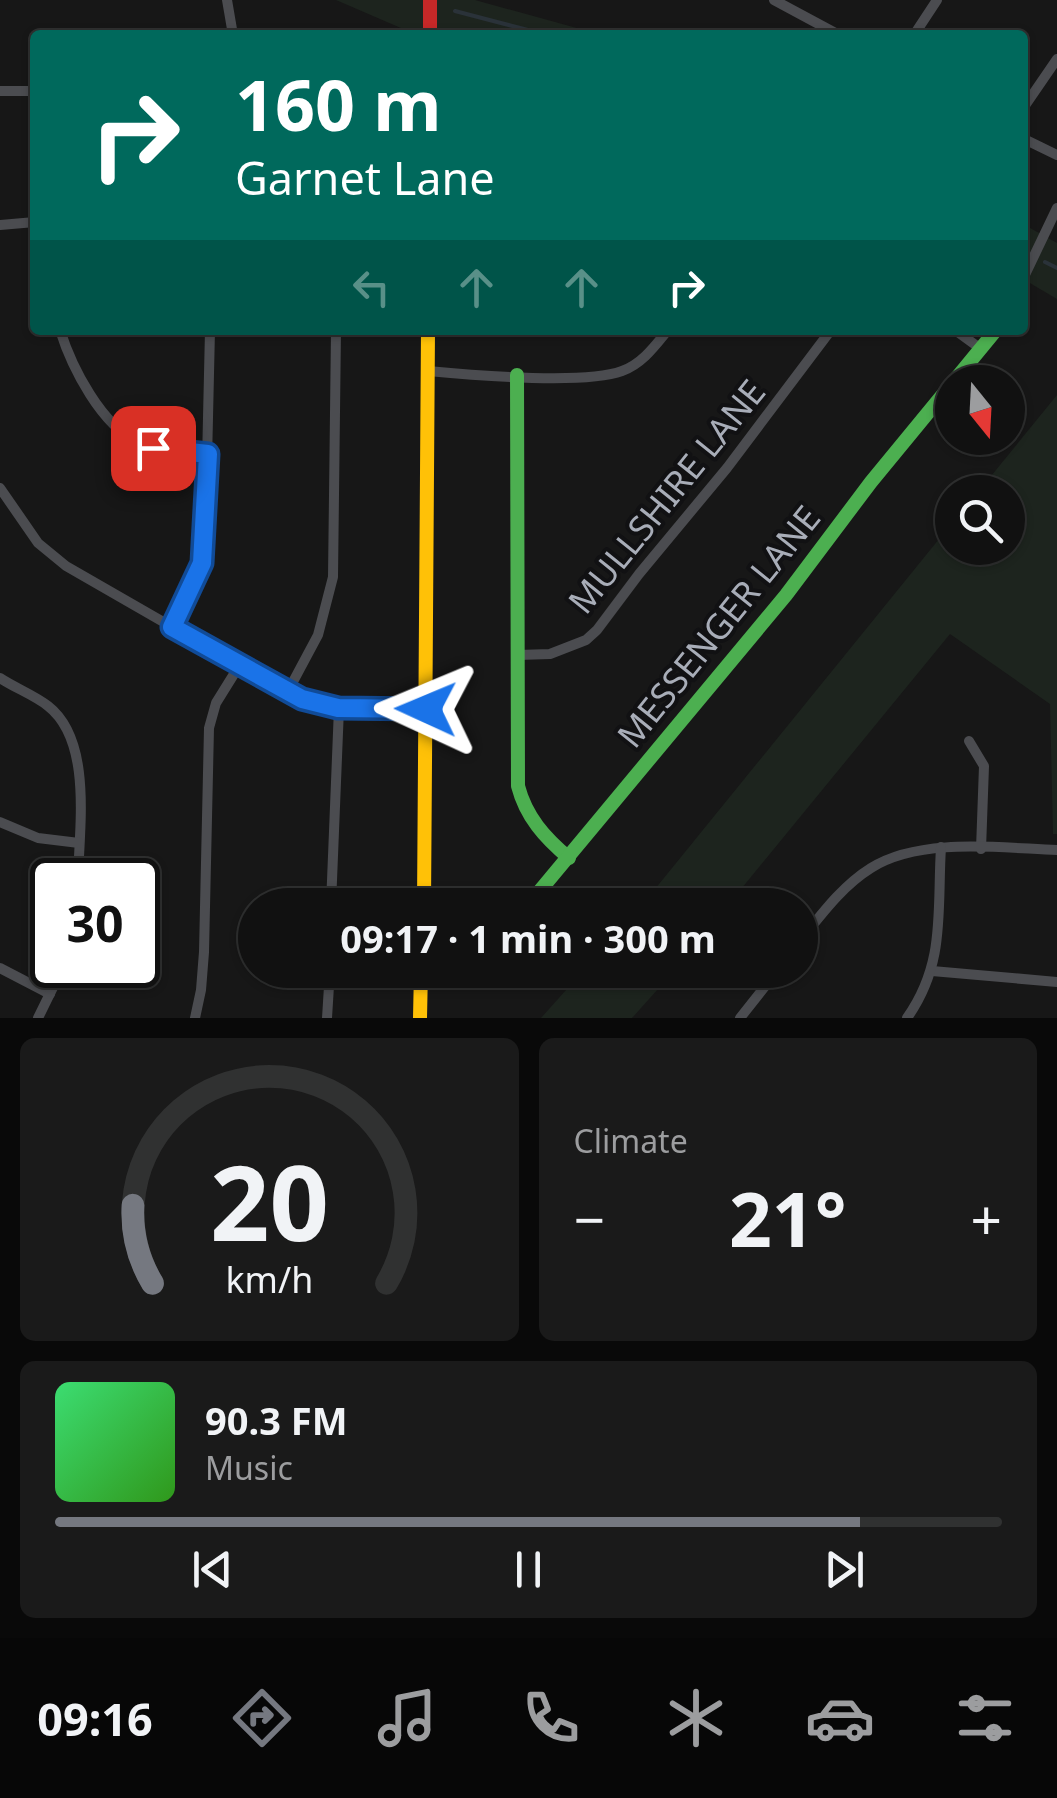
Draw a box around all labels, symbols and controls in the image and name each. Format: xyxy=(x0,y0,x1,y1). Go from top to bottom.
text: 160 m xyxy=(235,56,442,152)
icon: right xyxy=(70,70,200,200)
text: Garnet Lane xyxy=(235,147,495,208)
icon: left xyxy=(344,260,399,315)
icon: ahead xyxy=(449,260,504,315)
icon: ahead xyxy=(554,260,609,315)
icon: right xyxy=(659,260,714,315)
north arrow xyxy=(935,365,1025,455)
map controls xyxy=(935,365,1025,565)
street label: MULLSHIRE LANE xyxy=(557,369,775,623)
pin xyxy=(111,406,196,491)
icon: arrive xyxy=(126,421,181,476)
button: search xyxy=(935,475,1025,565)
street label: MESSENGER LANE xyxy=(606,495,830,757)
position arrow xyxy=(374,657,478,761)
speed limit sign: 30 xyxy=(30,858,160,988)
text: 09:17 · 1 min · 300 m xyxy=(340,912,716,964)
text: Climate xyxy=(574,1119,688,1162)
text: 20 xyxy=(210,1130,329,1271)
text: 21° xyxy=(729,1167,847,1269)
text: − xyxy=(574,1181,605,1256)
text: + xyxy=(971,1181,1002,1256)
text: km/h xyxy=(225,1255,313,1303)
text: 90.3 FM xyxy=(205,1394,347,1446)
text: Music xyxy=(205,1446,293,1489)
icon: previous xyxy=(185,1542,240,1597)
icon: pause xyxy=(501,1542,556,1597)
icon: next xyxy=(817,1542,872,1597)
icon: directions xyxy=(227,1683,297,1753)
icon: music xyxy=(372,1683,442,1753)
icon: phone xyxy=(516,1683,586,1753)
icon: climate xyxy=(661,1683,731,1753)
icon: car xyxy=(805,1683,875,1753)
icon: filters xyxy=(950,1683,1020,1753)
text: 09:16 xyxy=(37,1688,153,1749)

